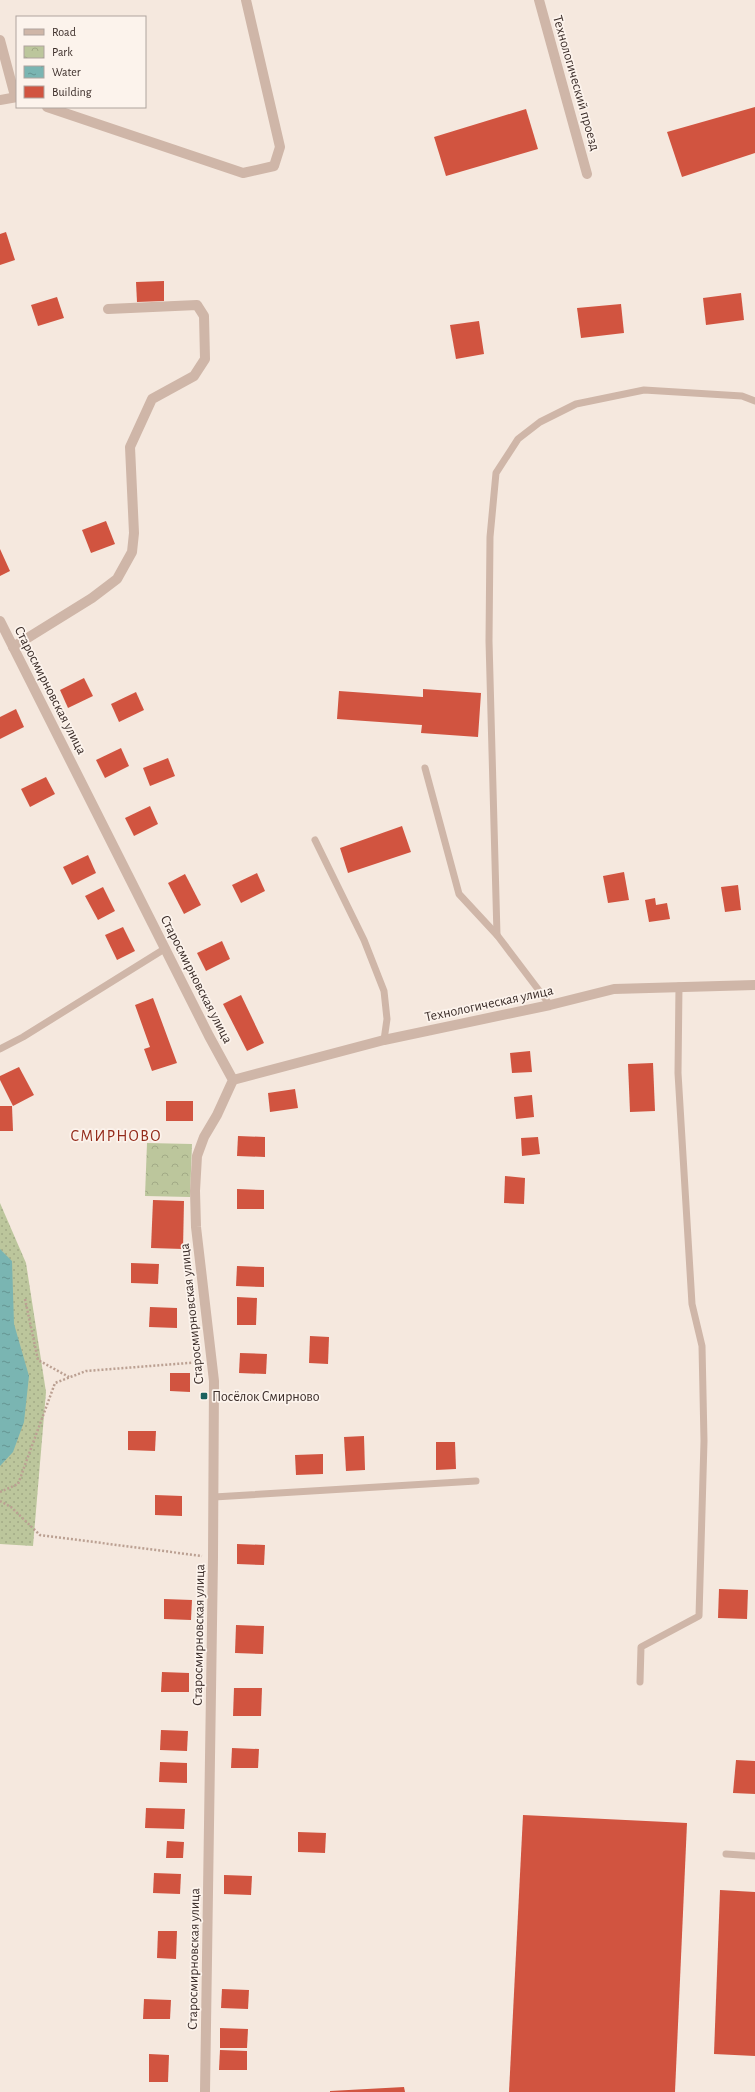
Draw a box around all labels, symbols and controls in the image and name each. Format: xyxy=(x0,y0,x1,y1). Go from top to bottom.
street label: Технологический проезд xyxy=(550,14,602,152)
legend xyxy=(16,16,146,108)
text: Road xyxy=(52,26,76,38)
text: Park xyxy=(52,46,73,58)
text: Water xyxy=(52,66,81,78)
text: Building xyxy=(52,86,92,98)
street label: Старосмирновская улица xyxy=(12,624,89,757)
street label: Старосмирновская улица xyxy=(158,913,235,1046)
street label: Технологическая улица xyxy=(424,983,555,1024)
district label: СМИРНОВО xyxy=(70,1128,162,1144)
street label: Старосмирновская улица xyxy=(178,1242,206,1385)
place label: Посёлок Смирново xyxy=(212,1390,320,1404)
marker: Посёлок Смирново xyxy=(199,1391,209,1401)
street label: Старосмирновская улица xyxy=(191,1563,207,1706)
street label: Старосмирновская улица xyxy=(186,1887,202,2030)

